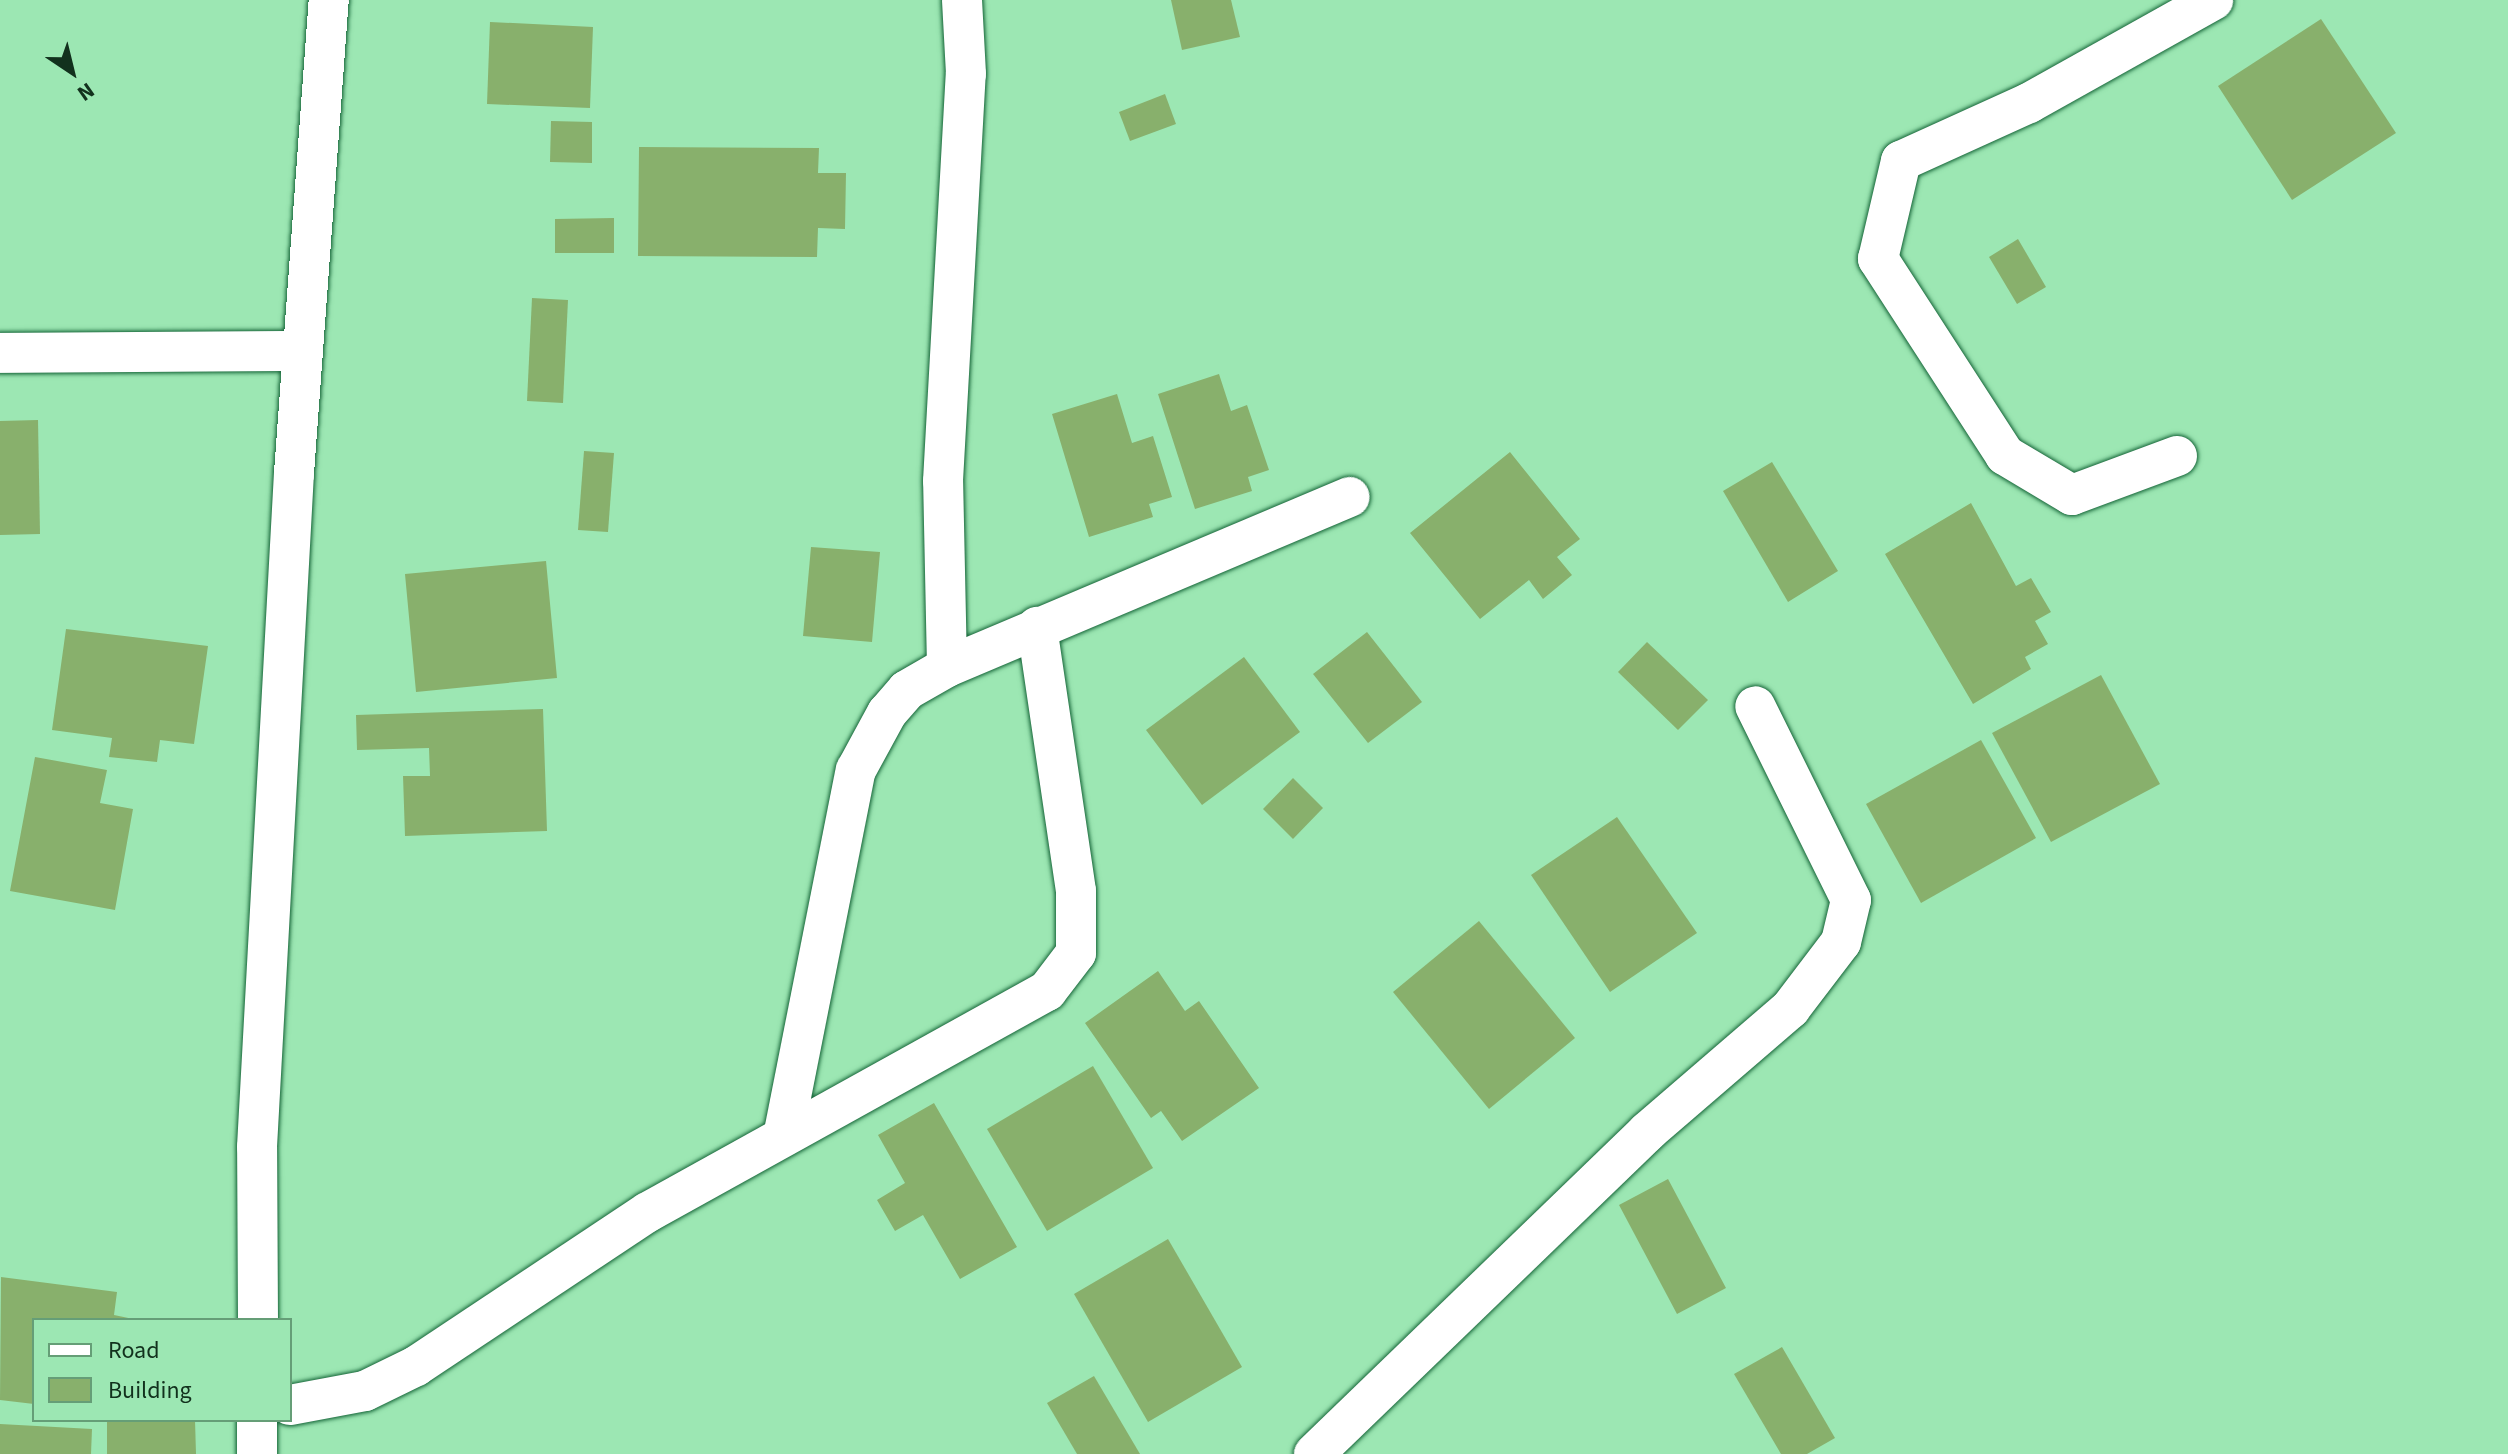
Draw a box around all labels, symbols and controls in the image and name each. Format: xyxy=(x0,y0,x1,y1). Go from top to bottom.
north arrow xyxy=(32,32,112,112)
text: N xyxy=(71,74,101,109)
legend xyxy=(32,1318,292,1422)
text: Road xyxy=(108,1333,160,1368)
text: Building xyxy=(108,1373,192,1408)

